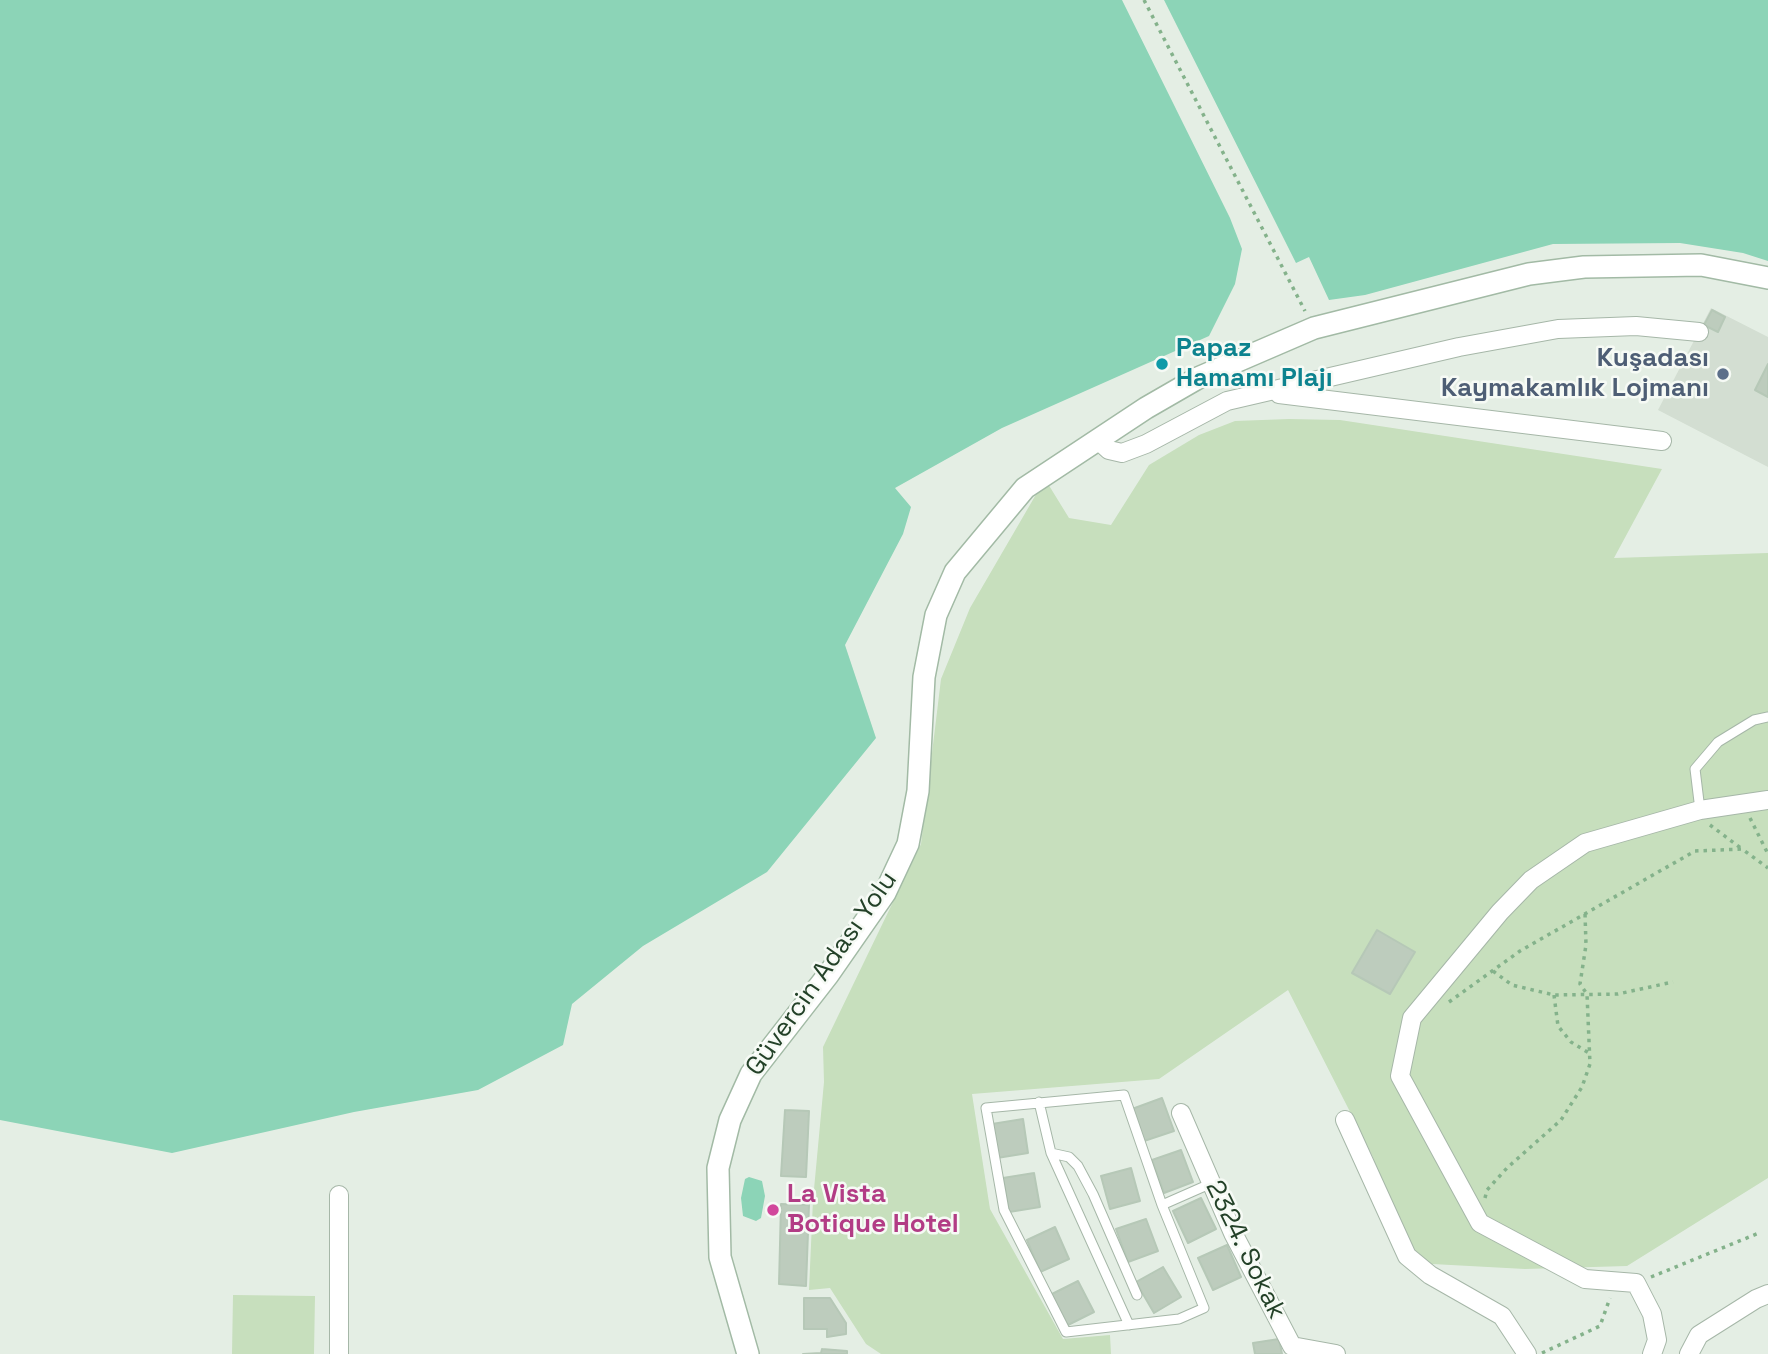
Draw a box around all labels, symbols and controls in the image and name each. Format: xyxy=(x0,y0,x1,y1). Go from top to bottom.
place label: Papaz Hamamı Plajı xyxy=(1176,333,1333,394)
place label: Kuşadası Kaymakamlık Lojmanı xyxy=(1441,343,1709,404)
marker: Papaz Hamamı Plajı xyxy=(1154,356,1170,372)
marker: Kuşadası Kaymakamlık Lojmanı xyxy=(1715,366,1731,382)
street label: Güvercin Adası Yolu xyxy=(740,866,904,1082)
street label: 2324. Sokak xyxy=(1198,1176,1292,1324)
place label: La Vista Botique Hotel xyxy=(787,1179,959,1240)
marker: La Vista Botique Hotel xyxy=(765,1202,781,1218)

